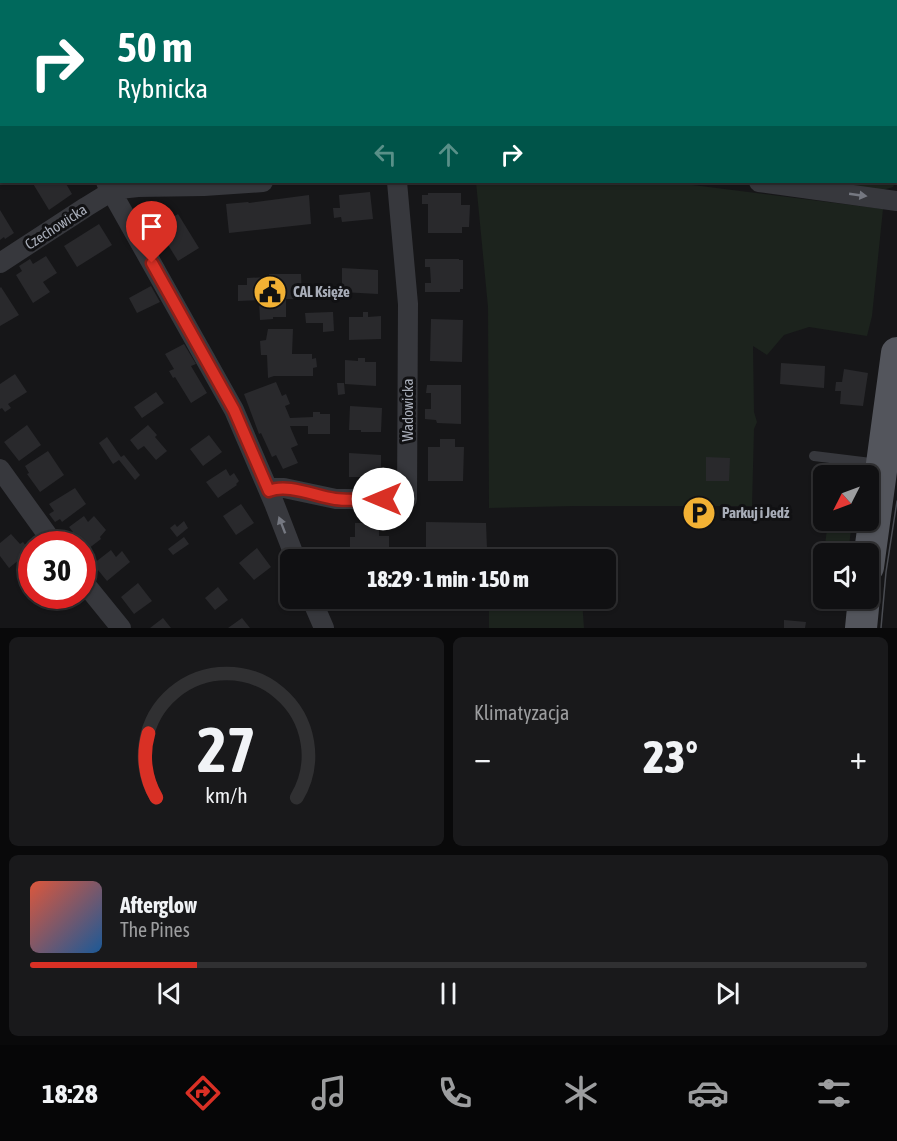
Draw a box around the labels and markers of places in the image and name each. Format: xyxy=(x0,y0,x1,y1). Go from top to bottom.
pin xyxy=(126,201,177,263)
public building icon: CAL Księże xyxy=(252,274,288,310)
place label: CAL Księże xyxy=(293,283,350,300)
parking icon: Parkuj i Jedź xyxy=(681,495,717,531)
place label: Parkuj i Jedź xyxy=(722,504,790,521)

